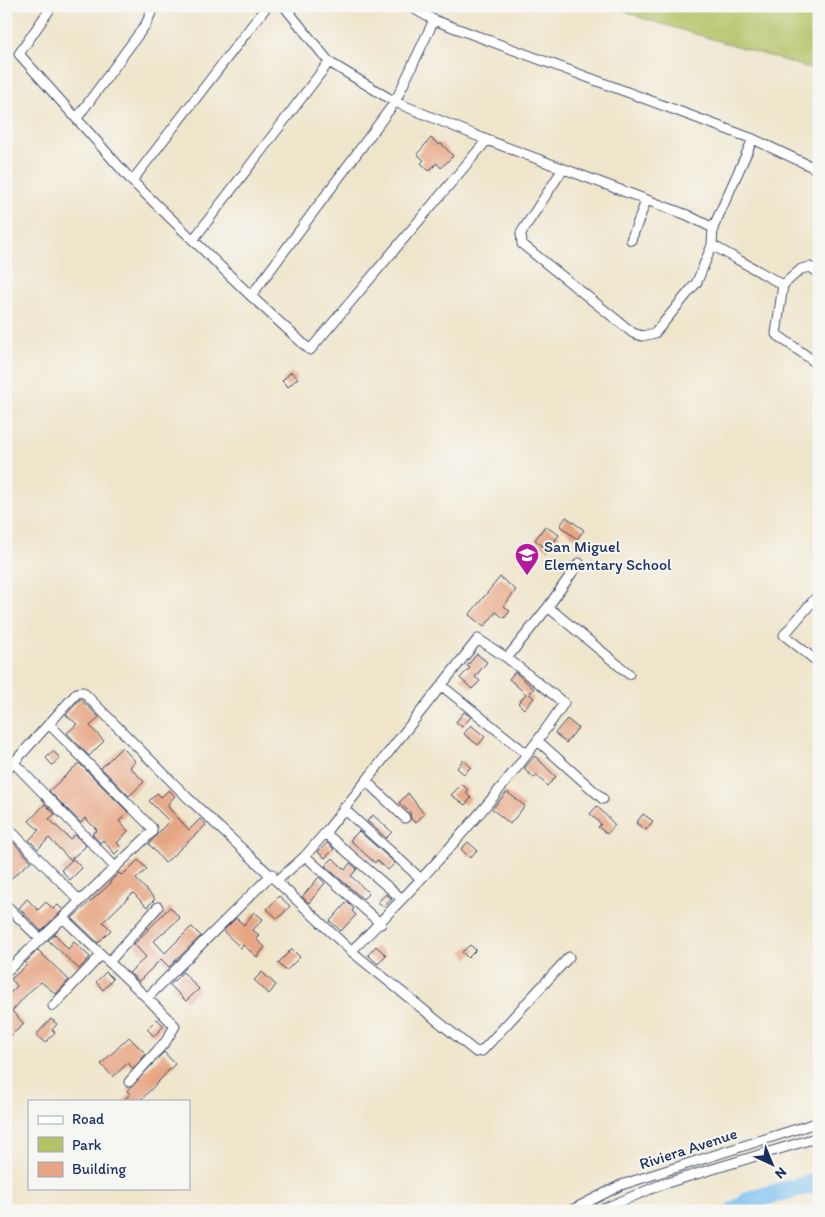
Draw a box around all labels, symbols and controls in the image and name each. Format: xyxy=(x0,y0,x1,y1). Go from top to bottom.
place label: San Miguel Elementary School xyxy=(544,537,672,574)
school or university icon: San Miguel Elementary School xyxy=(514,542,540,576)
legend xyxy=(28,1100,190,1190)
text: Road xyxy=(72,1110,105,1128)
street label: Riviera Avenue xyxy=(637,1124,739,1173)
text: Park xyxy=(72,1136,102,1154)
north arrow xyxy=(748,1140,798,1190)
text: Building xyxy=(72,1160,126,1178)
text: N xyxy=(771,1164,790,1182)

